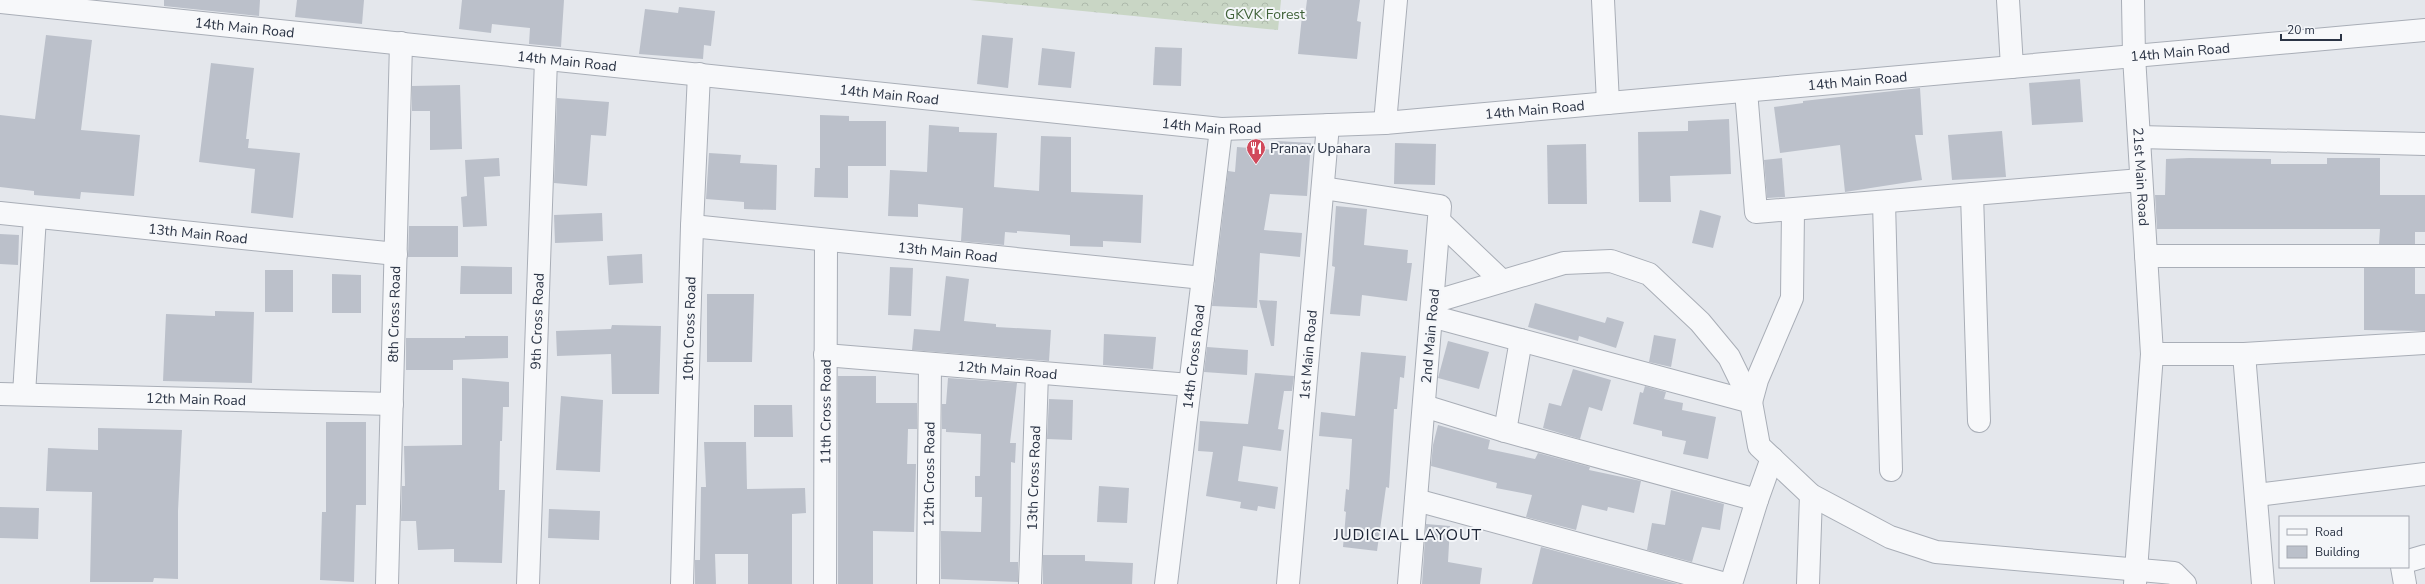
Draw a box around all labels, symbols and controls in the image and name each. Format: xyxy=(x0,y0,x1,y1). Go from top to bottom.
park label: GKVK Forest xyxy=(1225,5,1305,24)
street label: 14th Main Road xyxy=(194,13,295,43)
scale bar xyxy=(2281,16,2341,42)
text: 20 m xyxy=(2287,22,2315,38)
street label: 14th Main Road xyxy=(2129,38,2231,66)
street label: 14th Main Road xyxy=(516,47,618,76)
street label: 14th Main Road xyxy=(1807,67,1908,95)
street label: 14th Main Road xyxy=(838,80,940,110)
street label: 14th Main Road xyxy=(1484,96,1585,124)
street label: 14th Main Road xyxy=(1161,114,1262,139)
street label: 21st Main Road xyxy=(2128,127,2153,227)
restaurant icon: Pranav Upahara xyxy=(1245,137,1267,165)
place label: Pranav Upahara xyxy=(1270,139,1371,158)
street label: 13th Main Road xyxy=(147,219,249,249)
street label: 13th Main Road xyxy=(897,238,998,267)
street label: 8th Cross Road xyxy=(384,266,405,363)
street label: 9th Cross Road xyxy=(526,273,549,370)
street label: 10th Cross Road xyxy=(679,276,701,382)
street label: 2nd Main Road xyxy=(1417,288,1444,384)
street label: 14th Cross Road xyxy=(1178,303,1210,410)
street label: 1st Main Road xyxy=(1295,309,1322,401)
street label: 12th Main Road xyxy=(957,357,1058,384)
street label: 11th Cross Road xyxy=(816,359,836,465)
street label: 12th Main Road xyxy=(146,389,246,410)
street label: 12th Cross Road xyxy=(920,421,939,527)
street label: 13th Cross Road xyxy=(1023,425,1045,531)
legend xyxy=(2279,516,2409,568)
district label: JUDICIAL LAYOUT xyxy=(1333,524,1482,546)
text: Road xyxy=(2315,524,2343,540)
text: Building xyxy=(2315,544,2360,560)

